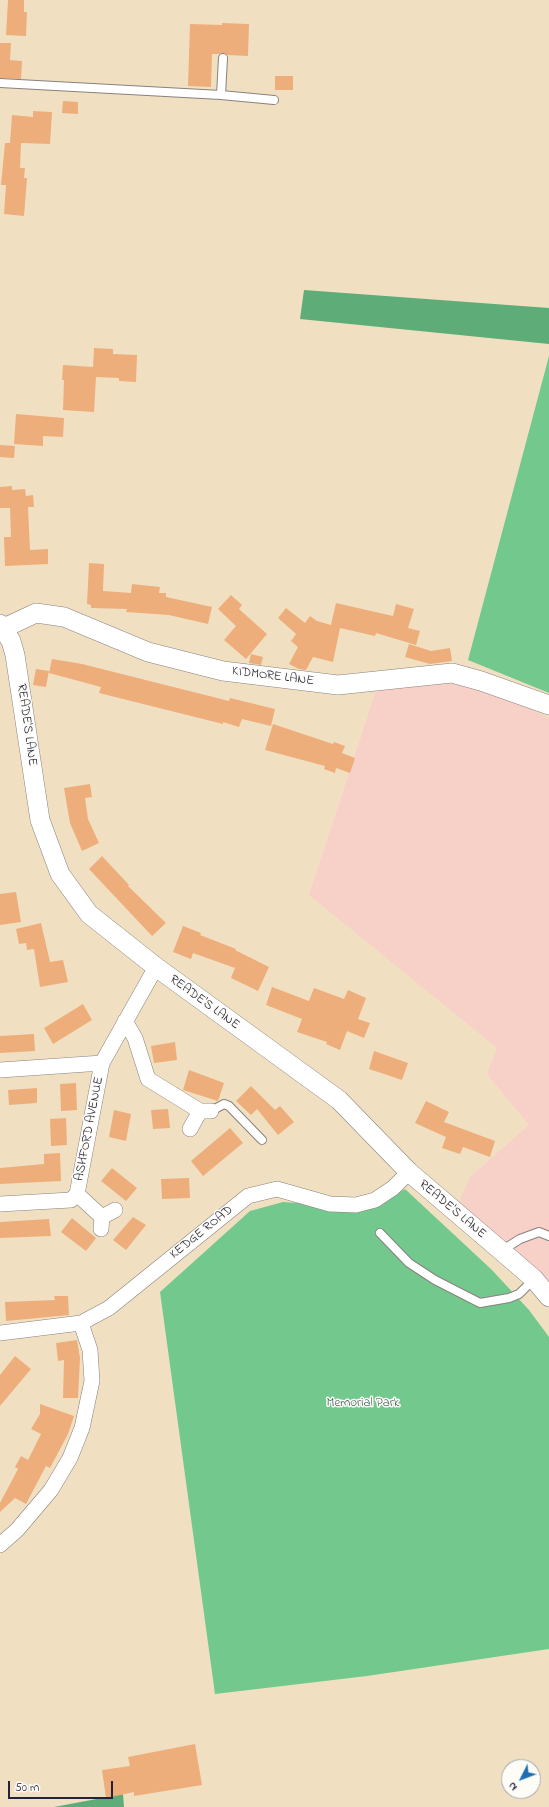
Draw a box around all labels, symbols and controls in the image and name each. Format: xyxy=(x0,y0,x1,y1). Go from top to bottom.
street label: KIDMORE LANE xyxy=(231,664,315,690)
street label: READE'S LANE xyxy=(13,683,39,767)
street label: READE'S LANE xyxy=(166,972,242,1034)
street label: ASHFORD AVENUE xyxy=(72,1076,108,1182)
street label: READE'S LANE xyxy=(415,1177,489,1243)
street label: KEDGE ROAD xyxy=(167,1203,237,1263)
park label: Memorial Park xyxy=(327,1396,399,1412)
north arrow xyxy=(501,1759,541,1799)
scale bar xyxy=(10,1773,115,1799)
text: N xyxy=(504,1778,521,1794)
text: 50 m xyxy=(15,1779,39,1797)

